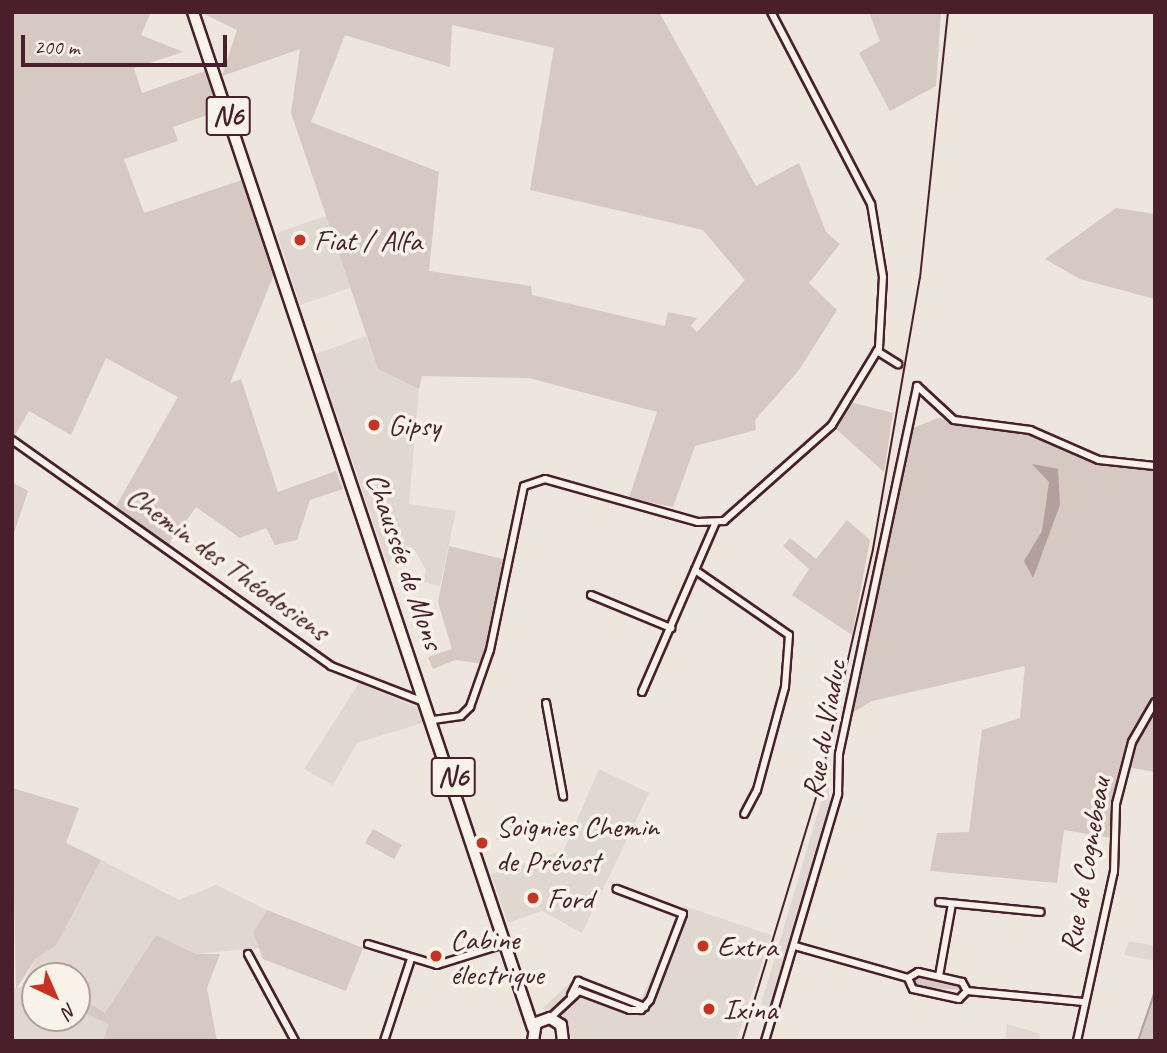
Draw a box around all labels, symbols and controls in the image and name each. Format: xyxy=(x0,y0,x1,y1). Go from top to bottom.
scale bar xyxy=(24,21,231,65)
text: 200 m xyxy=(34,34,79,60)
road number: N6 xyxy=(205,92,251,140)
place label: Fiat / Alfa xyxy=(314,222,422,258)
marker: Fiat / Alfa xyxy=(292,232,308,248)
place label: Gipsy xyxy=(388,407,440,443)
marker: Gipsy xyxy=(366,417,382,433)
street label: Chaussée de Mons xyxy=(358,468,452,654)
street label: Chemin des Théodosiens xyxy=(120,477,336,649)
street label: Rue du Viaduc xyxy=(794,657,854,801)
road number: N6 xyxy=(430,752,476,802)
street label: Rue de Cognebeau xyxy=(1052,774,1118,956)
place label: Soignies Chemin de Prévost xyxy=(496,808,659,878)
marker: Soignies Chemin de Prévost xyxy=(474,835,490,851)
place label: Ford xyxy=(547,880,593,916)
marker: Ford xyxy=(525,890,541,906)
place label: Cabine électrique xyxy=(450,921,544,992)
place label: Extra xyxy=(717,928,777,964)
marker: Extra xyxy=(695,938,711,954)
marker: Cabine électrique xyxy=(428,948,444,964)
north arrow xyxy=(21,962,91,1032)
place label: Ixina xyxy=(723,991,777,1027)
text: N xyxy=(57,998,82,1023)
marker: Ixina xyxy=(701,1001,717,1017)

